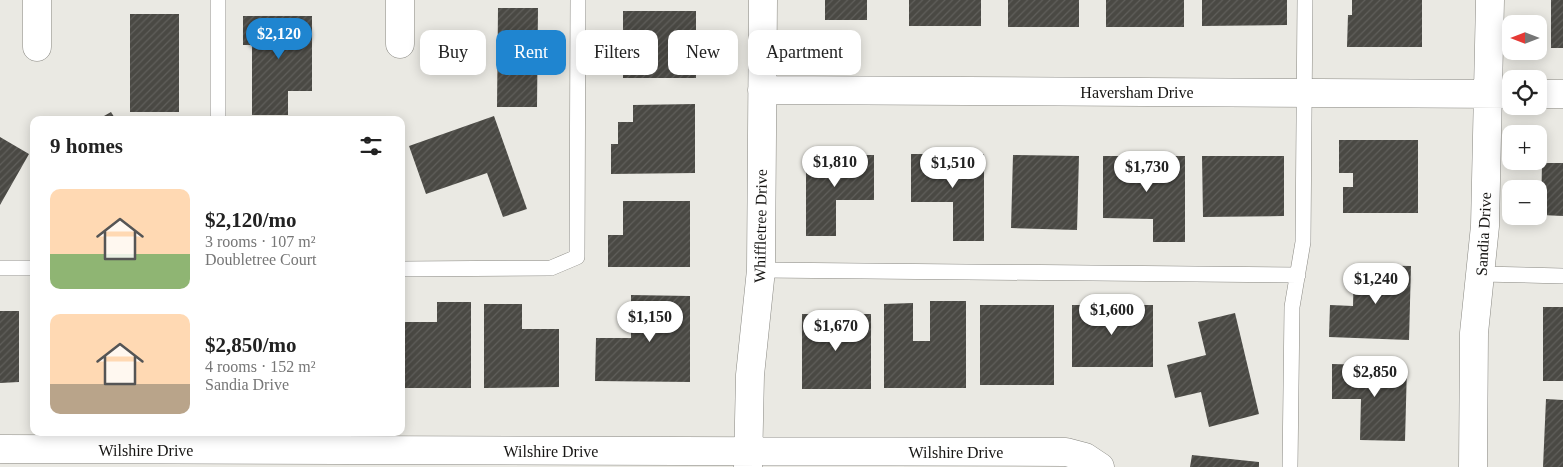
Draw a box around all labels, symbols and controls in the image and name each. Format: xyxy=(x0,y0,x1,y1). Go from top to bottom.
north arrow xyxy=(1502,15,1548,60)
map controls xyxy=(1502,15,1547,225)
pin: $2,120 xyxy=(238,18,320,60)
text: $2,120 xyxy=(257,25,301,42)
chip: Buy xyxy=(420,30,486,75)
chip: Rent xyxy=(496,30,566,75)
chip: Filters xyxy=(576,30,658,75)
chip: New xyxy=(668,30,738,75)
chip: Apartment xyxy=(748,30,861,75)
button: locate xyxy=(1502,70,1547,115)
street label: Haversham Drive xyxy=(1080,84,1194,101)
button: + xyxy=(1502,125,1547,170)
icon: filters xyxy=(357,132,385,160)
text: 9 homes xyxy=(50,134,123,158)
pin: $1,810 xyxy=(794,146,876,188)
pin: $1,510 xyxy=(912,146,994,189)
pin: $1,730 xyxy=(1106,150,1188,193)
text: $1,810 xyxy=(813,153,857,170)
text: $1,510 xyxy=(931,154,975,171)
text: $1,730 xyxy=(1125,158,1169,175)
street label: Whiffletree Drive xyxy=(751,169,770,283)
button: − xyxy=(1502,180,1547,225)
street label: Sandia Drive xyxy=(1473,192,1494,276)
text: $2,120/mo xyxy=(205,208,297,232)
icon: home xyxy=(90,209,150,269)
text: 3 rooms · 107 m² xyxy=(205,233,316,250)
text: Doubletree Court xyxy=(205,251,317,268)
pin: $1,240 xyxy=(1335,262,1417,305)
text: $1,240 xyxy=(1354,270,1398,287)
pin: $1,600 xyxy=(1071,294,1153,336)
pin: $1,150 xyxy=(609,300,691,343)
text: $1,600 xyxy=(1090,301,1134,318)
text: $1,150 xyxy=(628,308,672,325)
pin: $1,670 xyxy=(795,310,877,352)
text: $1,670 xyxy=(814,317,858,334)
text: $2,850/mo xyxy=(205,333,297,357)
icon: home xyxy=(90,334,150,394)
pin: $2,850 xyxy=(1334,356,1416,398)
text: 4 rooms · 152 m² xyxy=(205,358,316,375)
text: $2,850 xyxy=(1353,363,1397,380)
text: Sandia Drive xyxy=(205,376,289,393)
street label: Wilshire Drive xyxy=(99,442,193,459)
street label: Wilshire Drive xyxy=(504,443,598,460)
street label: Wilshire Drive xyxy=(909,444,1003,461)

